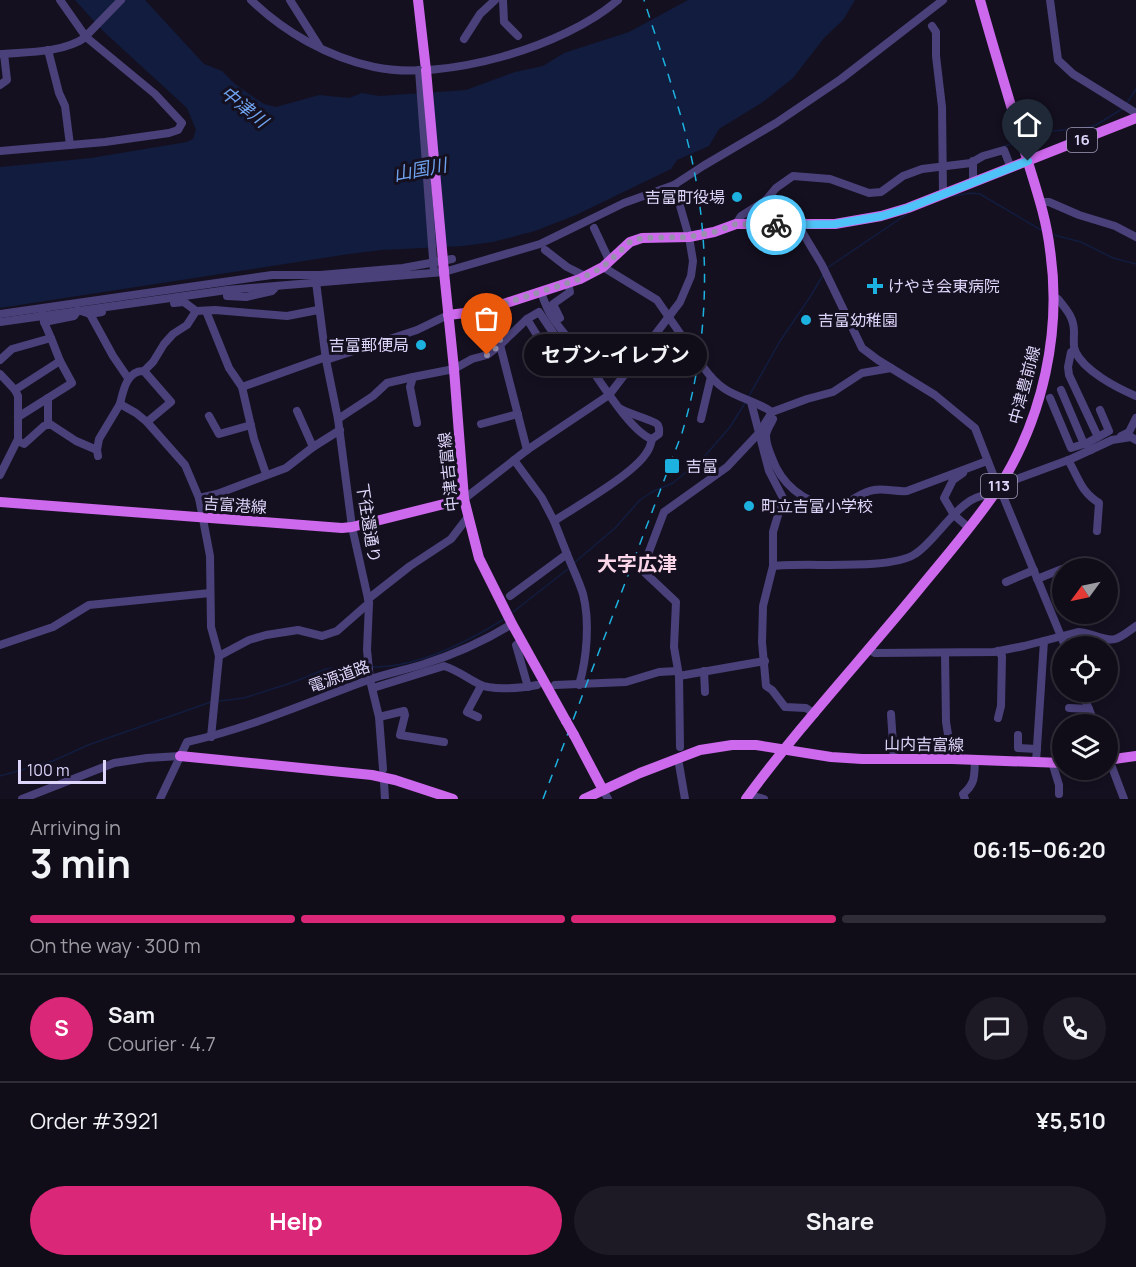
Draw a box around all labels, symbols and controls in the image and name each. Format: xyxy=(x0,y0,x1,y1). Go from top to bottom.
water label: 中津川 xyxy=(216,80,275,134)
pin xyxy=(1002,99,1053,161)
icon: home xyxy=(1011,108,1044,141)
road number: 16 xyxy=(1067,128,1097,152)
water label: 山国川 xyxy=(391,152,451,186)
place label: 吉富町役場 xyxy=(645,186,725,208)
marker: 吉富町役場 xyxy=(730,190,744,204)
courier xyxy=(746,195,806,255)
icon: bike xyxy=(760,209,793,242)
place label: けやき会東病院 xyxy=(888,275,1000,297)
marker: けやき会東病院 xyxy=(866,277,884,295)
pin xyxy=(461,293,512,355)
icon: bag xyxy=(470,302,503,335)
place label: 吉富幼稚園 xyxy=(818,309,898,331)
marker: 吉富幼稚園 xyxy=(799,313,813,327)
place label: 吉富郵便局 xyxy=(329,334,409,356)
callout: セブン-イレブン xyxy=(523,334,706,376)
marker: 吉富郵便局 xyxy=(414,338,428,352)
text: セブン-イレブン xyxy=(541,341,690,368)
street label: 中津豊前線 xyxy=(1003,344,1045,426)
street label: 中津吉富線 xyxy=(433,431,463,513)
place label: 吉富 xyxy=(686,455,718,477)
marker: 吉富 xyxy=(663,457,681,475)
road number: 113 xyxy=(981,474,1017,498)
street label: 下往還通り xyxy=(352,482,386,564)
street label: 吉富港線 xyxy=(202,492,268,518)
place label: 町立吉富小学校 xyxy=(761,495,873,517)
marker: 町立吉富小学校 xyxy=(742,499,756,513)
district label: 大字広津 xyxy=(597,550,677,577)
north arrow xyxy=(1052,558,1118,624)
map controls xyxy=(1052,558,1118,780)
button: locate xyxy=(1052,636,1118,702)
street label: 電源道路 xyxy=(305,655,373,697)
button: layers xyxy=(1052,714,1118,780)
street label: 山内吉富線 xyxy=(884,732,964,756)
scale bar xyxy=(18,757,106,784)
text: 100 m xyxy=(27,759,70,781)
text: Arriving in xyxy=(30,814,121,841)
text: 06:15–06:20 xyxy=(973,835,1106,865)
text: 3 min xyxy=(30,836,131,890)
text: On the way · 300 m xyxy=(30,932,201,959)
button: chat xyxy=(965,997,1028,1060)
button: phone xyxy=(1043,997,1106,1060)
text: Sam xyxy=(108,1000,155,1030)
text: S xyxy=(54,1013,69,1043)
text: Courier · 4.7 xyxy=(108,1030,216,1057)
text: Order #3921 xyxy=(30,1106,159,1136)
text: ¥5,510 xyxy=(1036,1106,1106,1136)
button: Help xyxy=(30,1186,562,1255)
button: Share xyxy=(574,1186,1106,1255)

